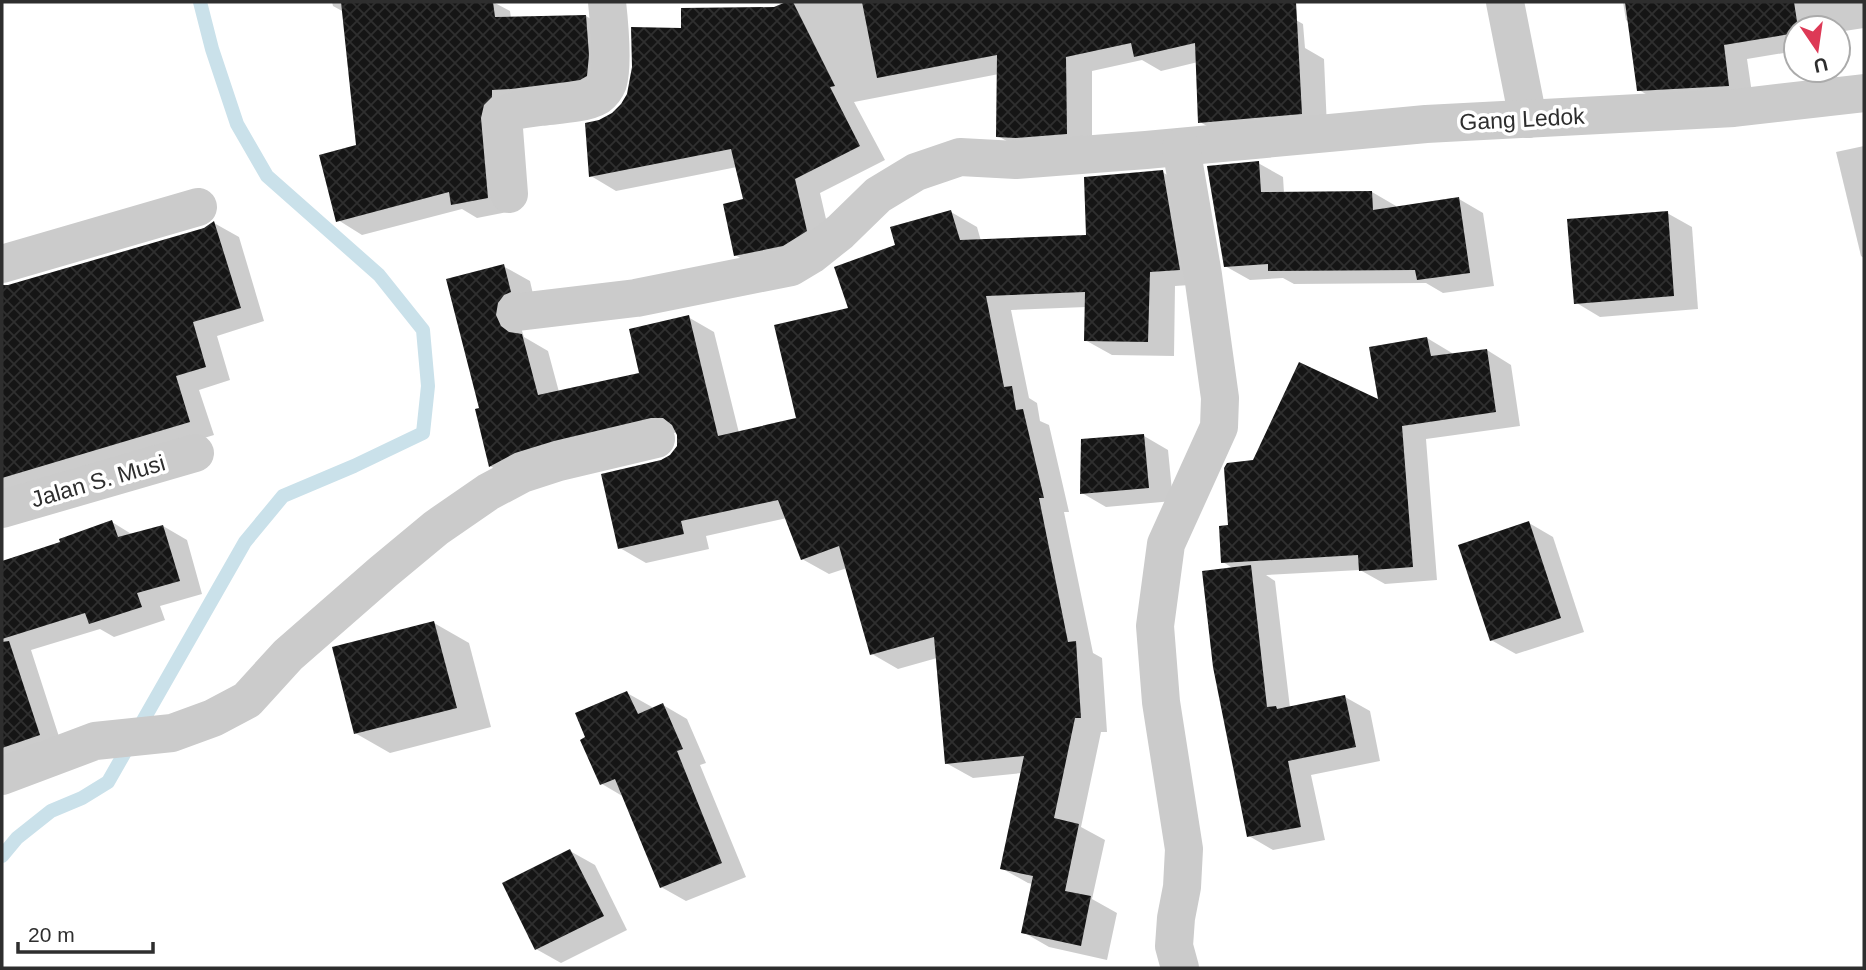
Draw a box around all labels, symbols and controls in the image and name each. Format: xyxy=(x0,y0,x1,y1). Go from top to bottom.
north arrow xyxy=(1782,14,1852,84)
text: U xyxy=(1812,53,1830,77)
street label: Gang Ledok xyxy=(1459,103,1586,135)
street label: Jalan S. Musi xyxy=(28,449,168,513)
scale bar xyxy=(18,911,152,955)
text: 20 m xyxy=(28,923,75,946)

